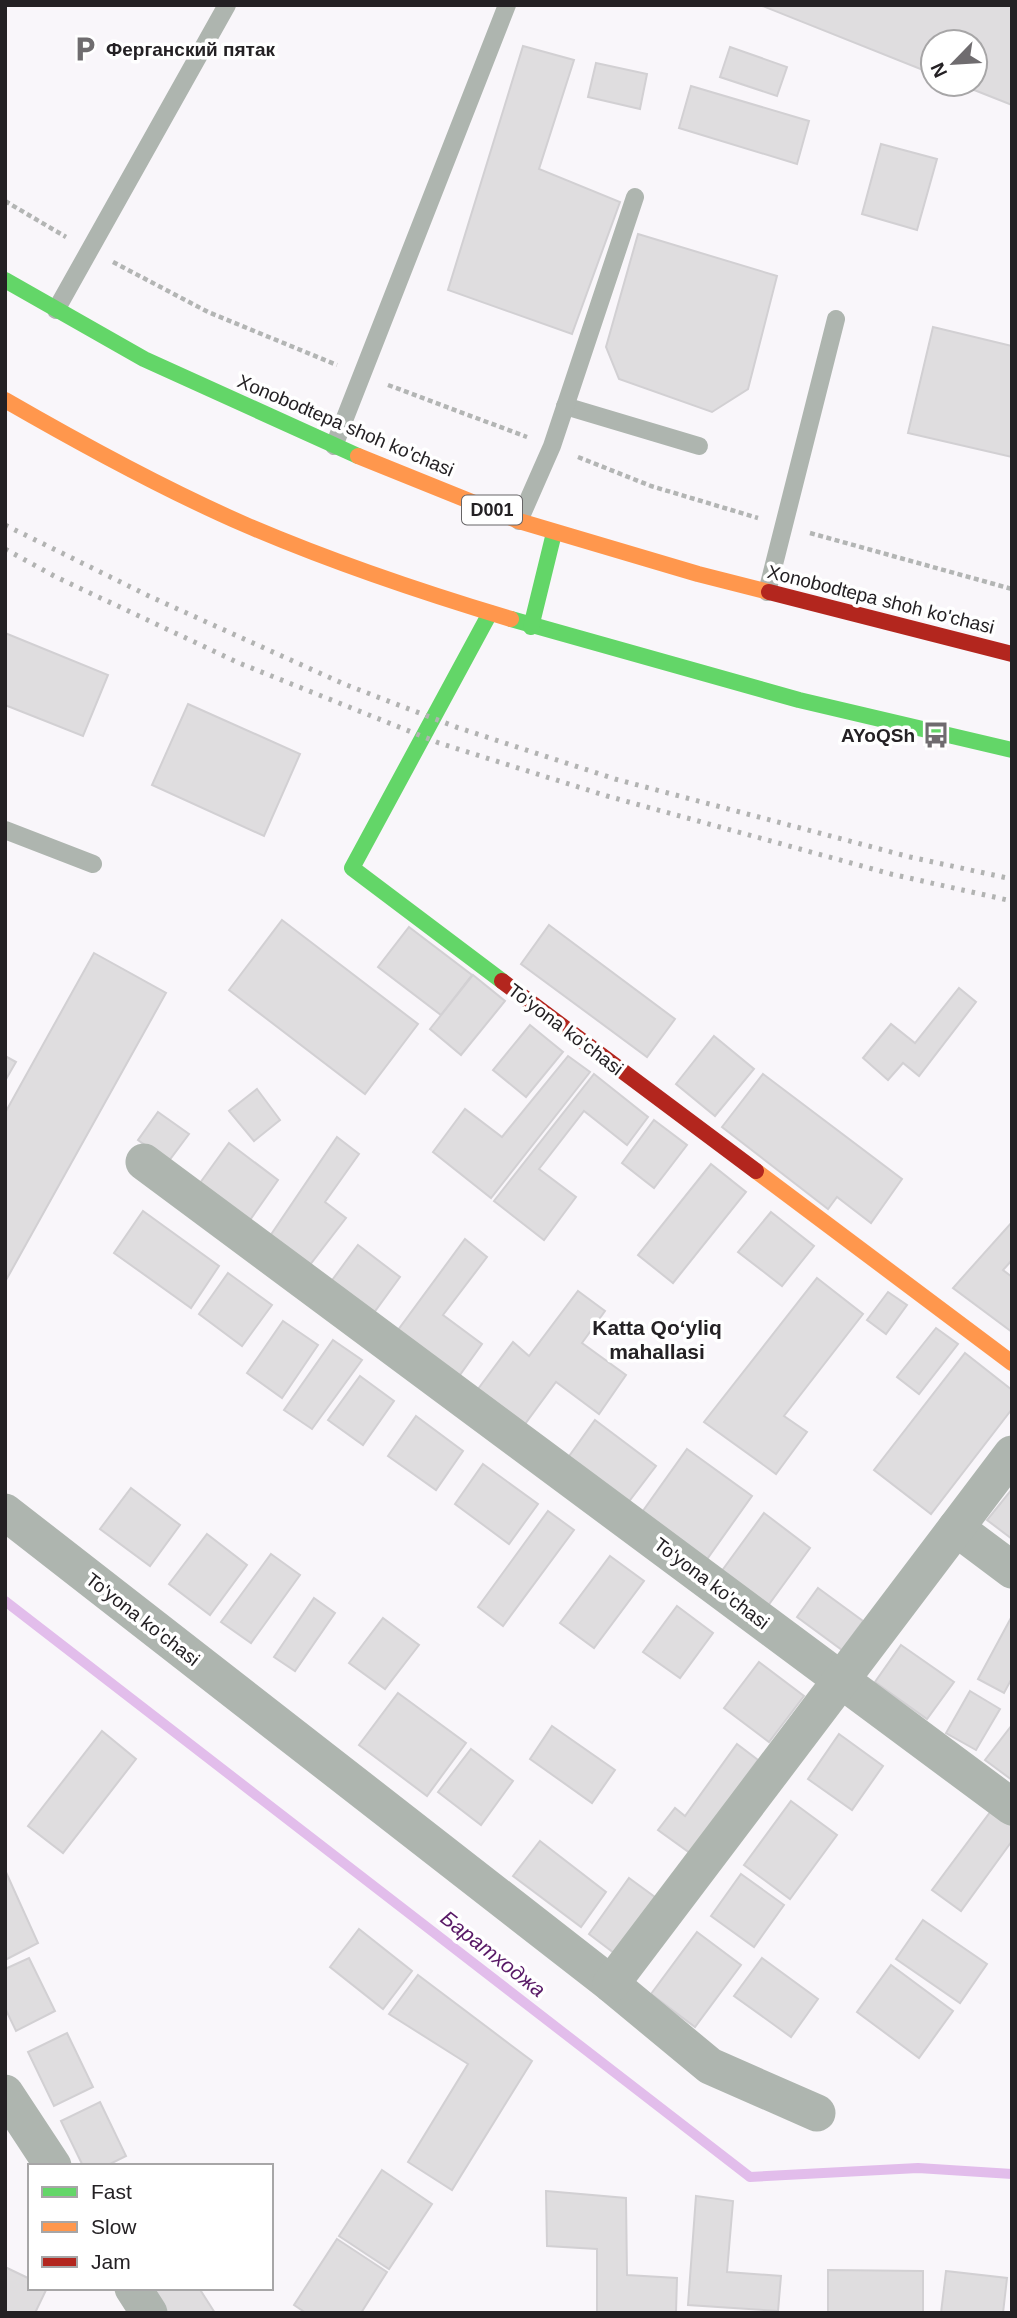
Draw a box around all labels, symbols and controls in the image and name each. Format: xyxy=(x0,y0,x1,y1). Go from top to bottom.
north arrow xyxy=(919,28,989,98)
parking icon: Ферганский пятак xyxy=(70,34,100,64)
place label: Ферганский пятак xyxy=(106,39,275,60)
text: N xyxy=(927,59,951,81)
street label: Xonobodtepa shoh ko'chasi xyxy=(235,370,457,481)
road number: D001 xyxy=(462,496,522,524)
street label: Xonobodtepa shoh ko'chasi xyxy=(765,561,996,638)
bus stop icon: AYoQSh xyxy=(921,720,951,750)
place label: AYoQSh xyxy=(841,725,915,746)
street label: To'yona ko'chasi xyxy=(504,979,627,1079)
district label: Katta Qoʻyliq mahallasi xyxy=(592,1316,722,1363)
street label: To'yona ko'chasi xyxy=(650,1533,773,1633)
street label: To'yona ko'chasi xyxy=(82,1569,204,1670)
water label: Баратходжа xyxy=(437,1906,550,2001)
legend xyxy=(28,2164,273,2290)
text: Fast xyxy=(91,2180,132,2203)
text: Slow xyxy=(91,2215,137,2238)
text: Jam xyxy=(91,2250,131,2273)

